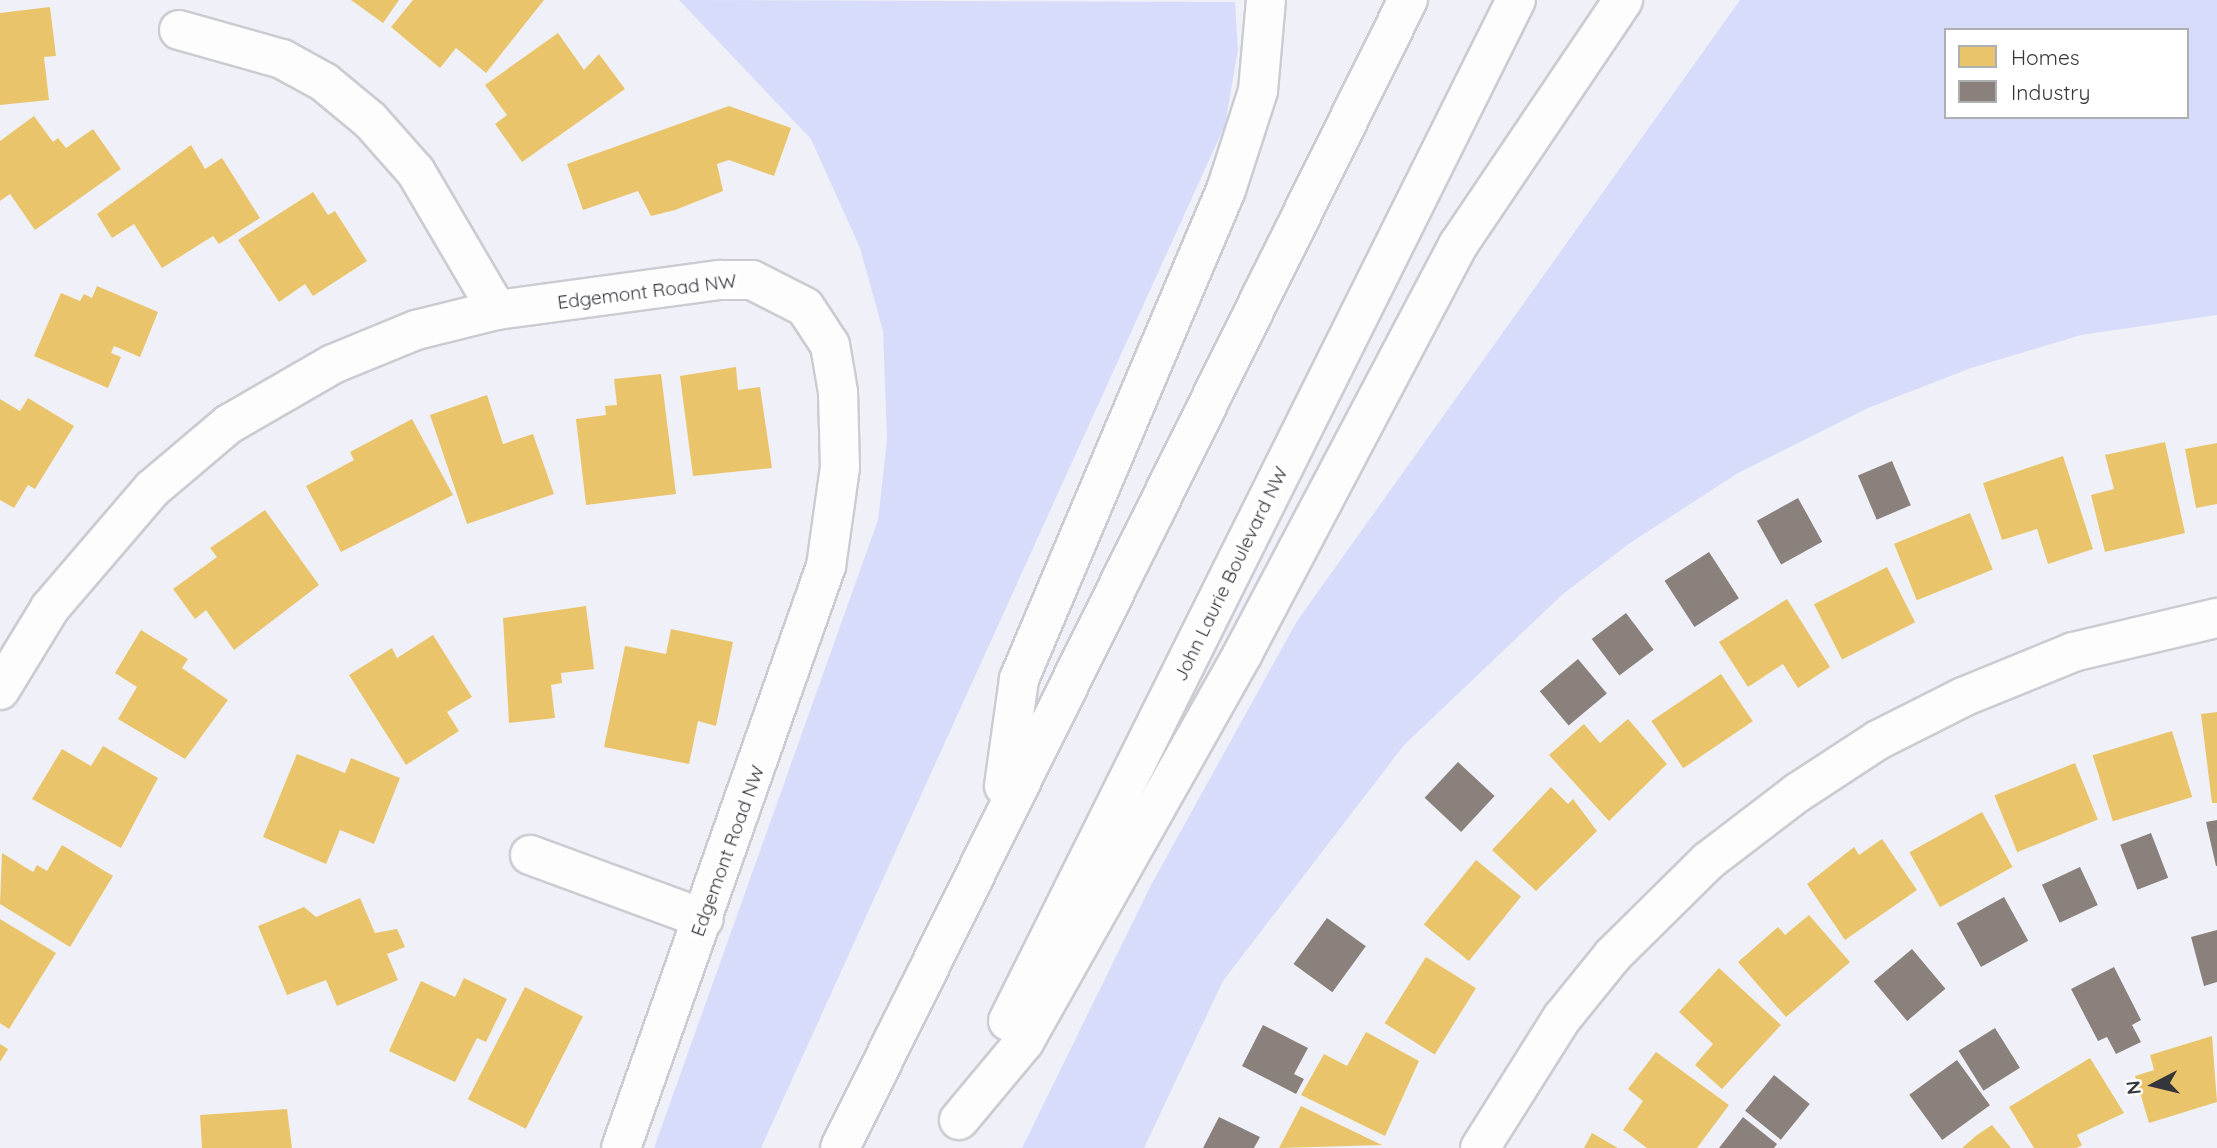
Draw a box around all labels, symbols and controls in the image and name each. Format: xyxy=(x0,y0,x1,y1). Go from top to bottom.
legend xyxy=(1944,28,2189,119)
text: Homes xyxy=(2011,44,2080,70)
text: Industry xyxy=(2011,79,2090,105)
street label: Edgemont Road NW xyxy=(556,270,738,314)
street label: John Laurie Boulevard NW xyxy=(1169,463,1293,685)
street label: Edgemont Road NW xyxy=(686,762,770,940)
north arrow xyxy=(2119,1050,2189,1120)
text: N xyxy=(2120,1079,2146,1096)

